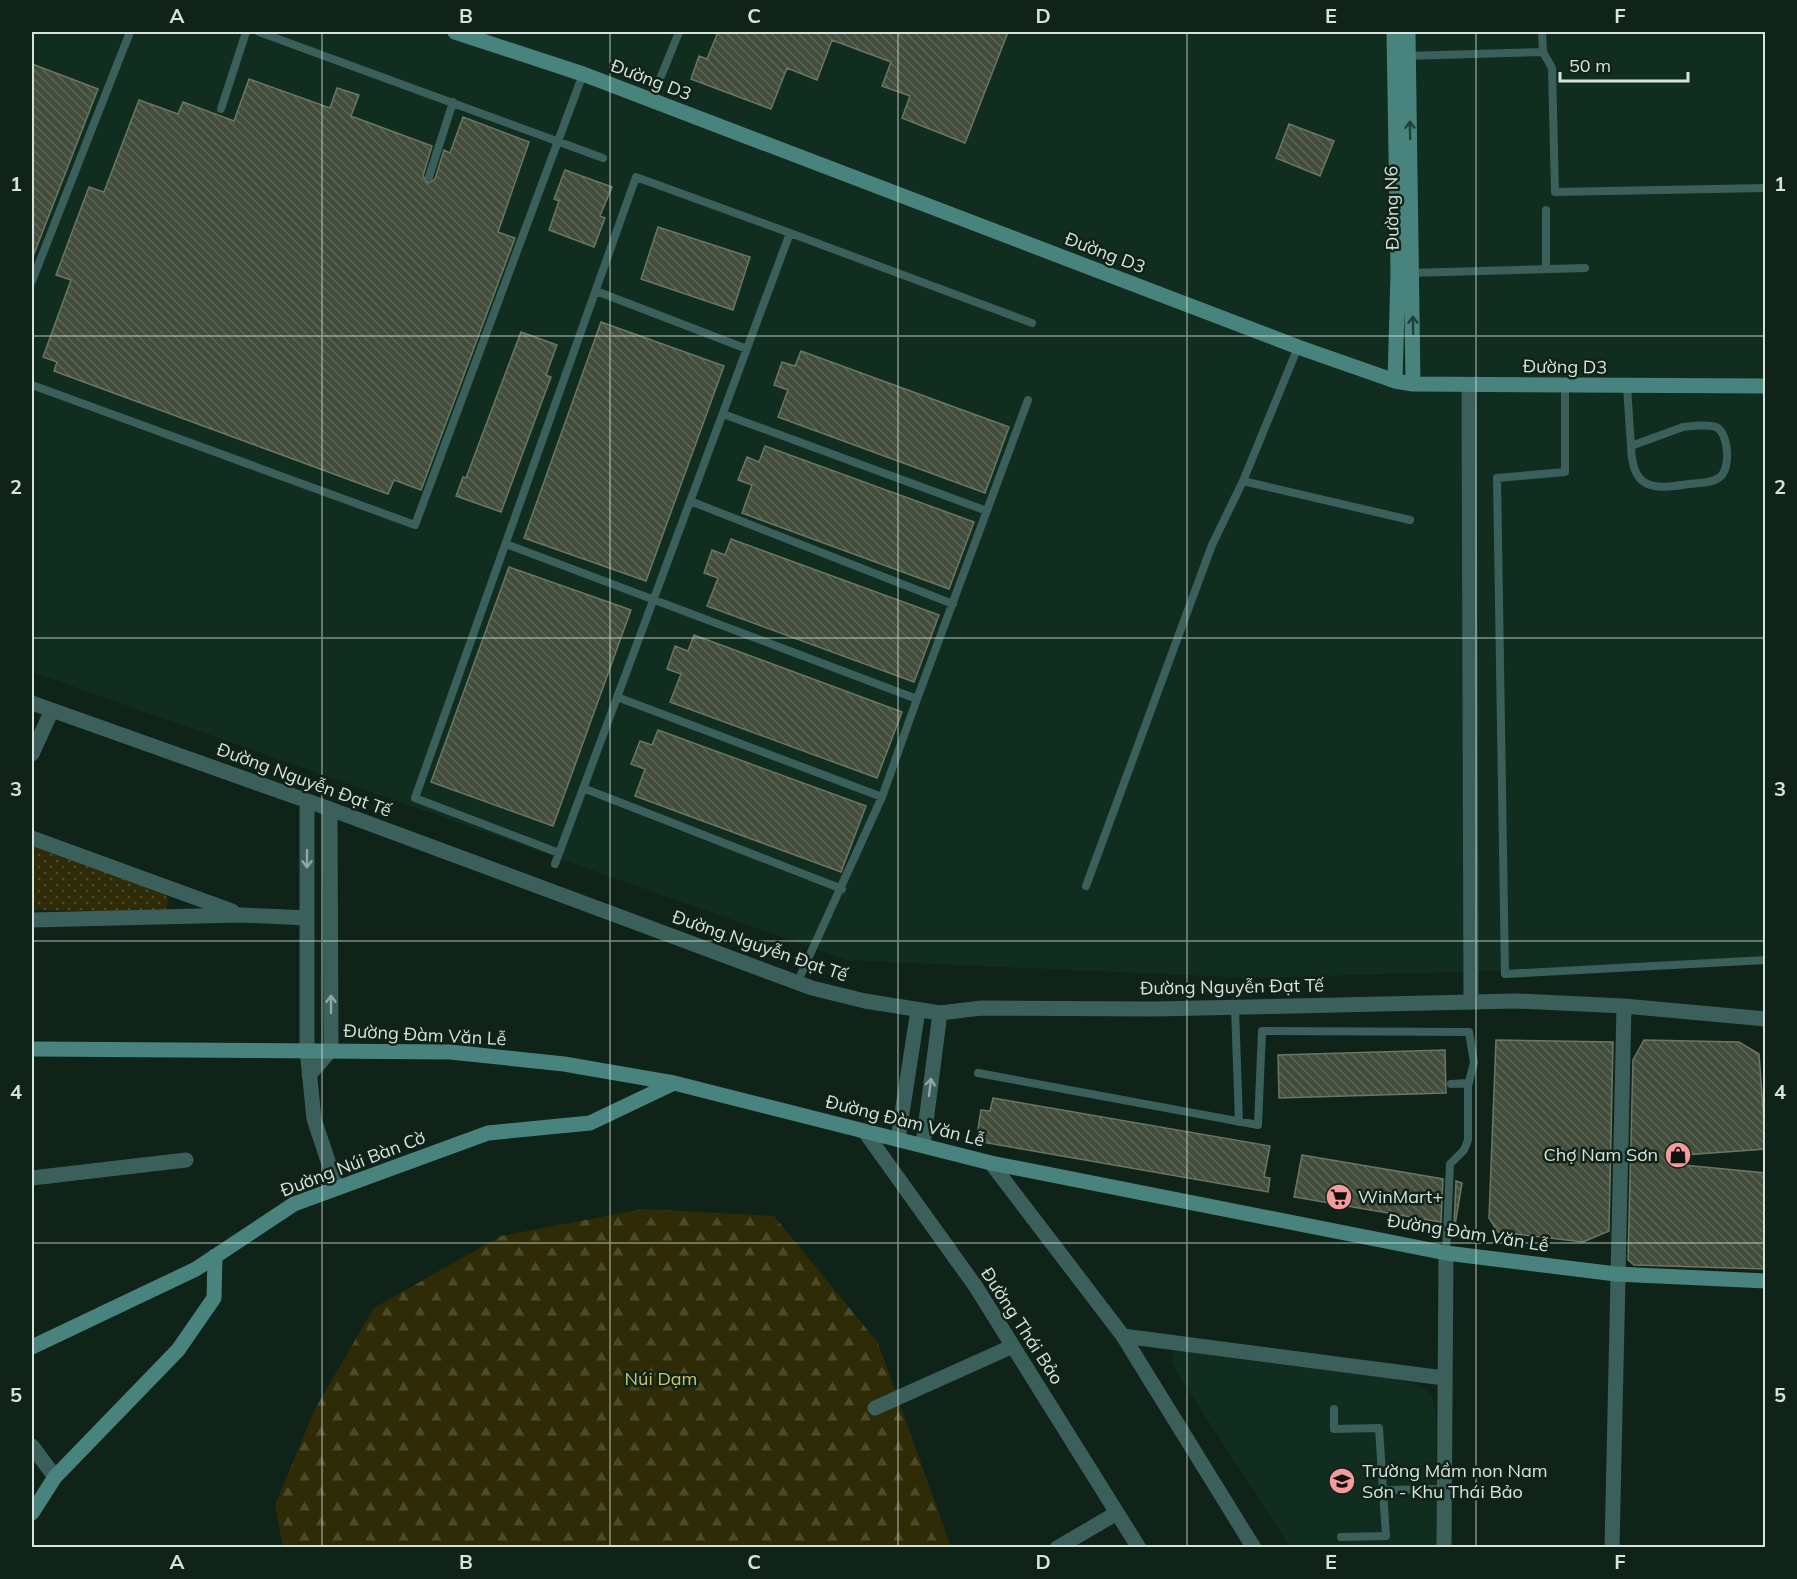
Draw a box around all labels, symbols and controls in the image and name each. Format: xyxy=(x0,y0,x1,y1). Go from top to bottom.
text: A xyxy=(170,3,185,28)
text: B xyxy=(459,3,473,28)
text: C xyxy=(747,3,761,28)
text: D xyxy=(1035,3,1051,28)
text: E xyxy=(1325,3,1337,28)
text: F xyxy=(1614,3,1626,28)
scale bar xyxy=(1560,45,1688,83)
street label: Đường D3 xyxy=(608,54,695,105)
text: 50 m xyxy=(1569,54,1611,77)
one-way arrow xyxy=(1404,121,1416,141)
street label: Đường N6 xyxy=(1379,166,1404,250)
text: 1 xyxy=(10,171,22,196)
text: 1 xyxy=(1774,171,1786,196)
street label: Đường D3 xyxy=(1062,227,1149,278)
one-way arrow xyxy=(1407,316,1419,336)
street label: Đường D3 xyxy=(1523,354,1607,379)
text: 2 xyxy=(10,474,22,499)
text: 2 xyxy=(1774,474,1786,499)
street label: Đường Nguyễn Đạt Tế xyxy=(214,737,395,822)
text: 3 xyxy=(10,776,22,801)
text: 3 xyxy=(1774,776,1786,801)
one-way arrow xyxy=(301,849,313,869)
street label: Đường Nguyễn Đạt Tế xyxy=(669,905,851,986)
street label: Đường Nguyễn Đạt Tế xyxy=(1140,973,1324,1000)
one-way arrow xyxy=(325,994,337,1014)
street label: Đường Đàm Văn Lễ xyxy=(343,1019,507,1050)
one-way arrow xyxy=(925,1078,936,1098)
text: 4 xyxy=(10,1079,22,1104)
text: 4 xyxy=(1774,1079,1786,1104)
street label: Đường Đàm Văn Lễ xyxy=(823,1090,987,1151)
street label: Đường Núi Bàn Cờ xyxy=(277,1125,428,1202)
shop icon: Chợ Nam Sơn xyxy=(1663,1140,1693,1170)
place label: Chợ Nam Sơn xyxy=(1543,1143,1658,1166)
supermarket icon: WinMart+ xyxy=(1324,1182,1354,1212)
place label: WinMart+ xyxy=(1358,1185,1443,1208)
street label: Đường Đàm Văn Lễ xyxy=(1386,1208,1550,1257)
street label: Đường Thái Bảo xyxy=(976,1263,1069,1388)
park label: Núi Dạm xyxy=(625,1367,697,1390)
text: 5 xyxy=(10,1382,22,1407)
text: 5 xyxy=(1774,1382,1786,1407)
place label: Trường Mầm non Nam Sơn - Khu Thái Bảo xyxy=(1362,1459,1548,1503)
school or university icon: Trường Mầm non Nam Sơn - Khu Thái Bảo xyxy=(1327,1466,1357,1496)
text: A xyxy=(170,1549,185,1574)
text: B xyxy=(459,1549,473,1574)
text: C xyxy=(747,1549,761,1574)
text: D xyxy=(1035,1549,1051,1574)
text: E xyxy=(1325,1549,1337,1574)
text: F xyxy=(1614,1549,1626,1574)

